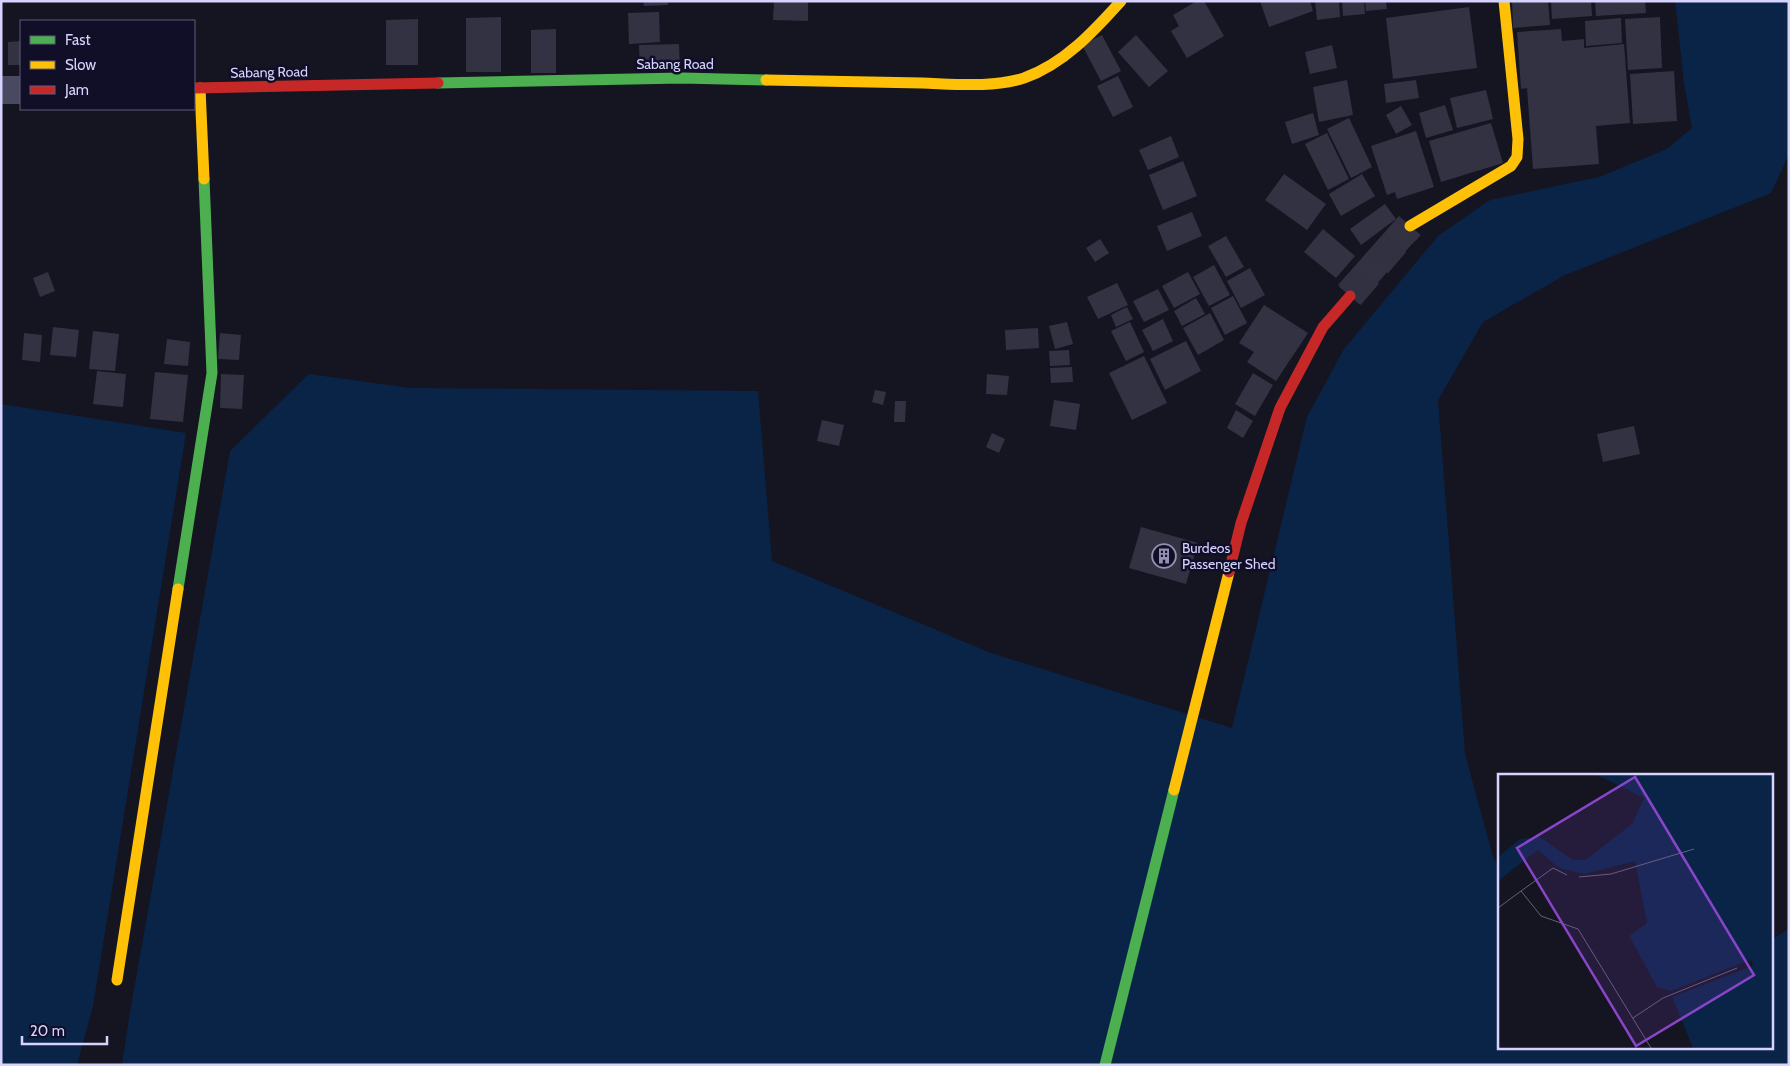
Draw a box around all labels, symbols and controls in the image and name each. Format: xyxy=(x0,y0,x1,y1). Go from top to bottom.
legend xyxy=(20,20,195,110)
text: Fast xyxy=(65,31,90,49)
street label: Sabang Road xyxy=(636,55,714,73)
text: Slow xyxy=(65,56,96,74)
street label: Sabang Road xyxy=(230,62,308,82)
text: Jam xyxy=(64,81,89,99)
place label: Burdeos Passenger Shed xyxy=(1182,539,1275,573)
building icon: Burdeos Passenger Shed xyxy=(1151,543,1177,569)
inset map xyxy=(1498,774,1772,1048)
scale bar xyxy=(22,1014,108,1046)
text: 20 m xyxy=(30,1022,65,1040)

